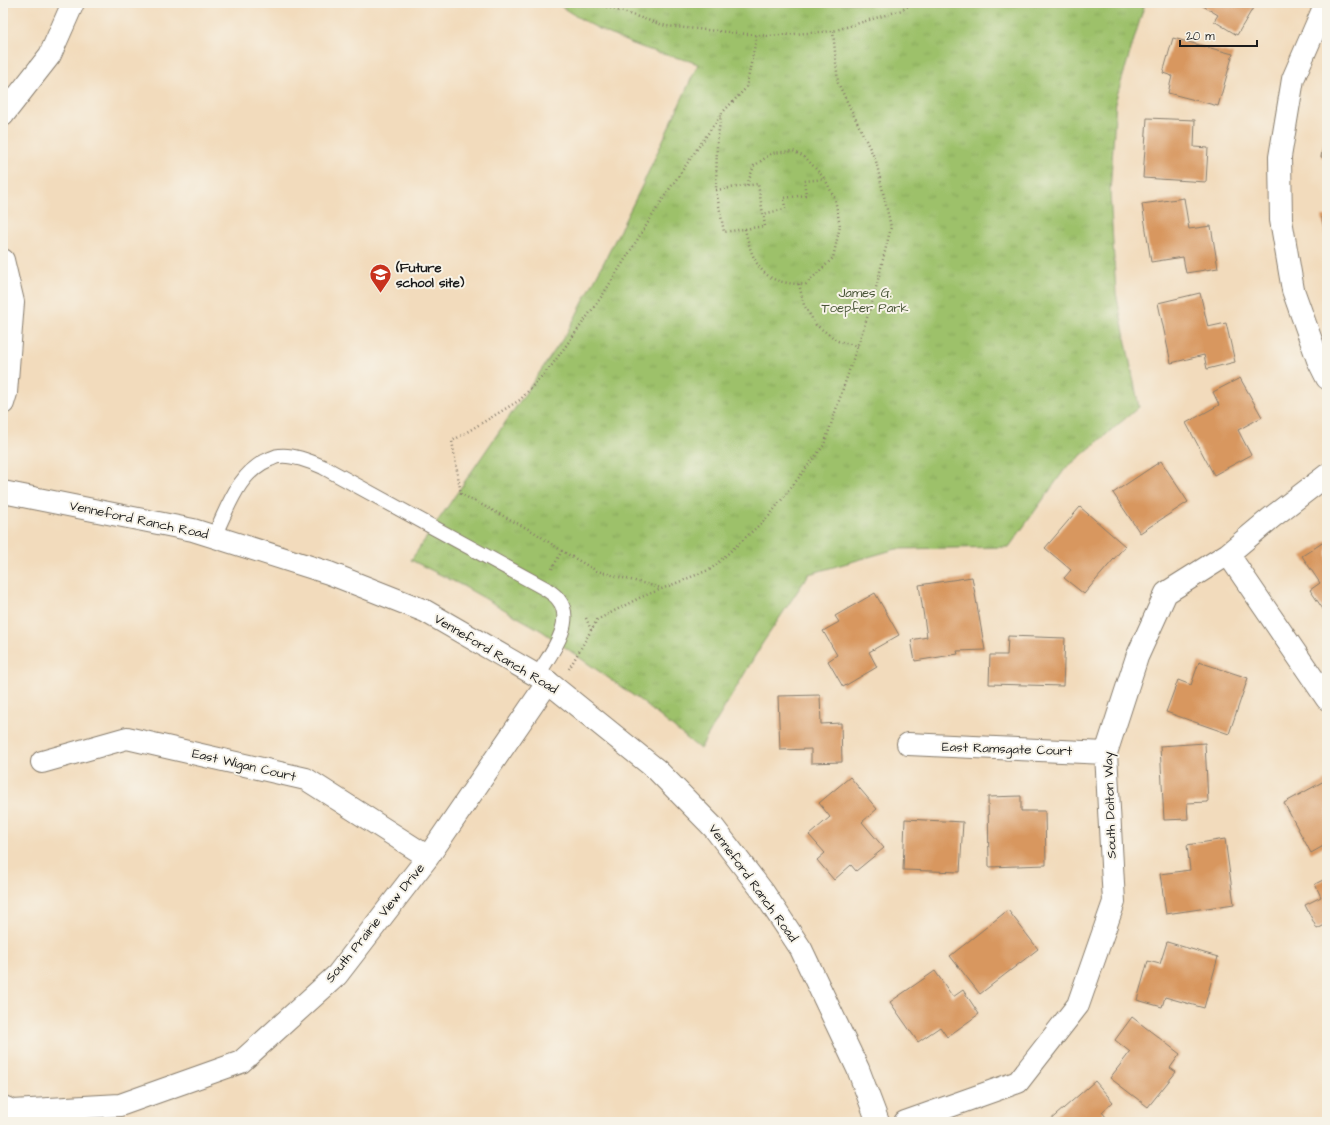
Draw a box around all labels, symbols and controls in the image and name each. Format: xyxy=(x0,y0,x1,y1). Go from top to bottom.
scale bar xyxy=(1180,22,1257,48)
text: 20 m xyxy=(1186,28,1215,45)
place label: (Future school site) xyxy=(395,259,465,292)
school or university icon: (Future school site) xyxy=(368,262,394,295)
park label: James G. Toepfer Park xyxy=(822,284,908,317)
street label: Venneford Ranch Road xyxy=(68,496,210,544)
street label: Venneford Ranch Road xyxy=(431,610,562,698)
street label: East Ramsgate Court xyxy=(942,738,1073,761)
street label: East Wigan Court xyxy=(190,744,298,787)
street label: South Dolton Way xyxy=(1099,751,1122,859)
street label: Venneford Ranch Road xyxy=(704,821,802,946)
street label: South Prairie View Drive xyxy=(321,860,429,986)

